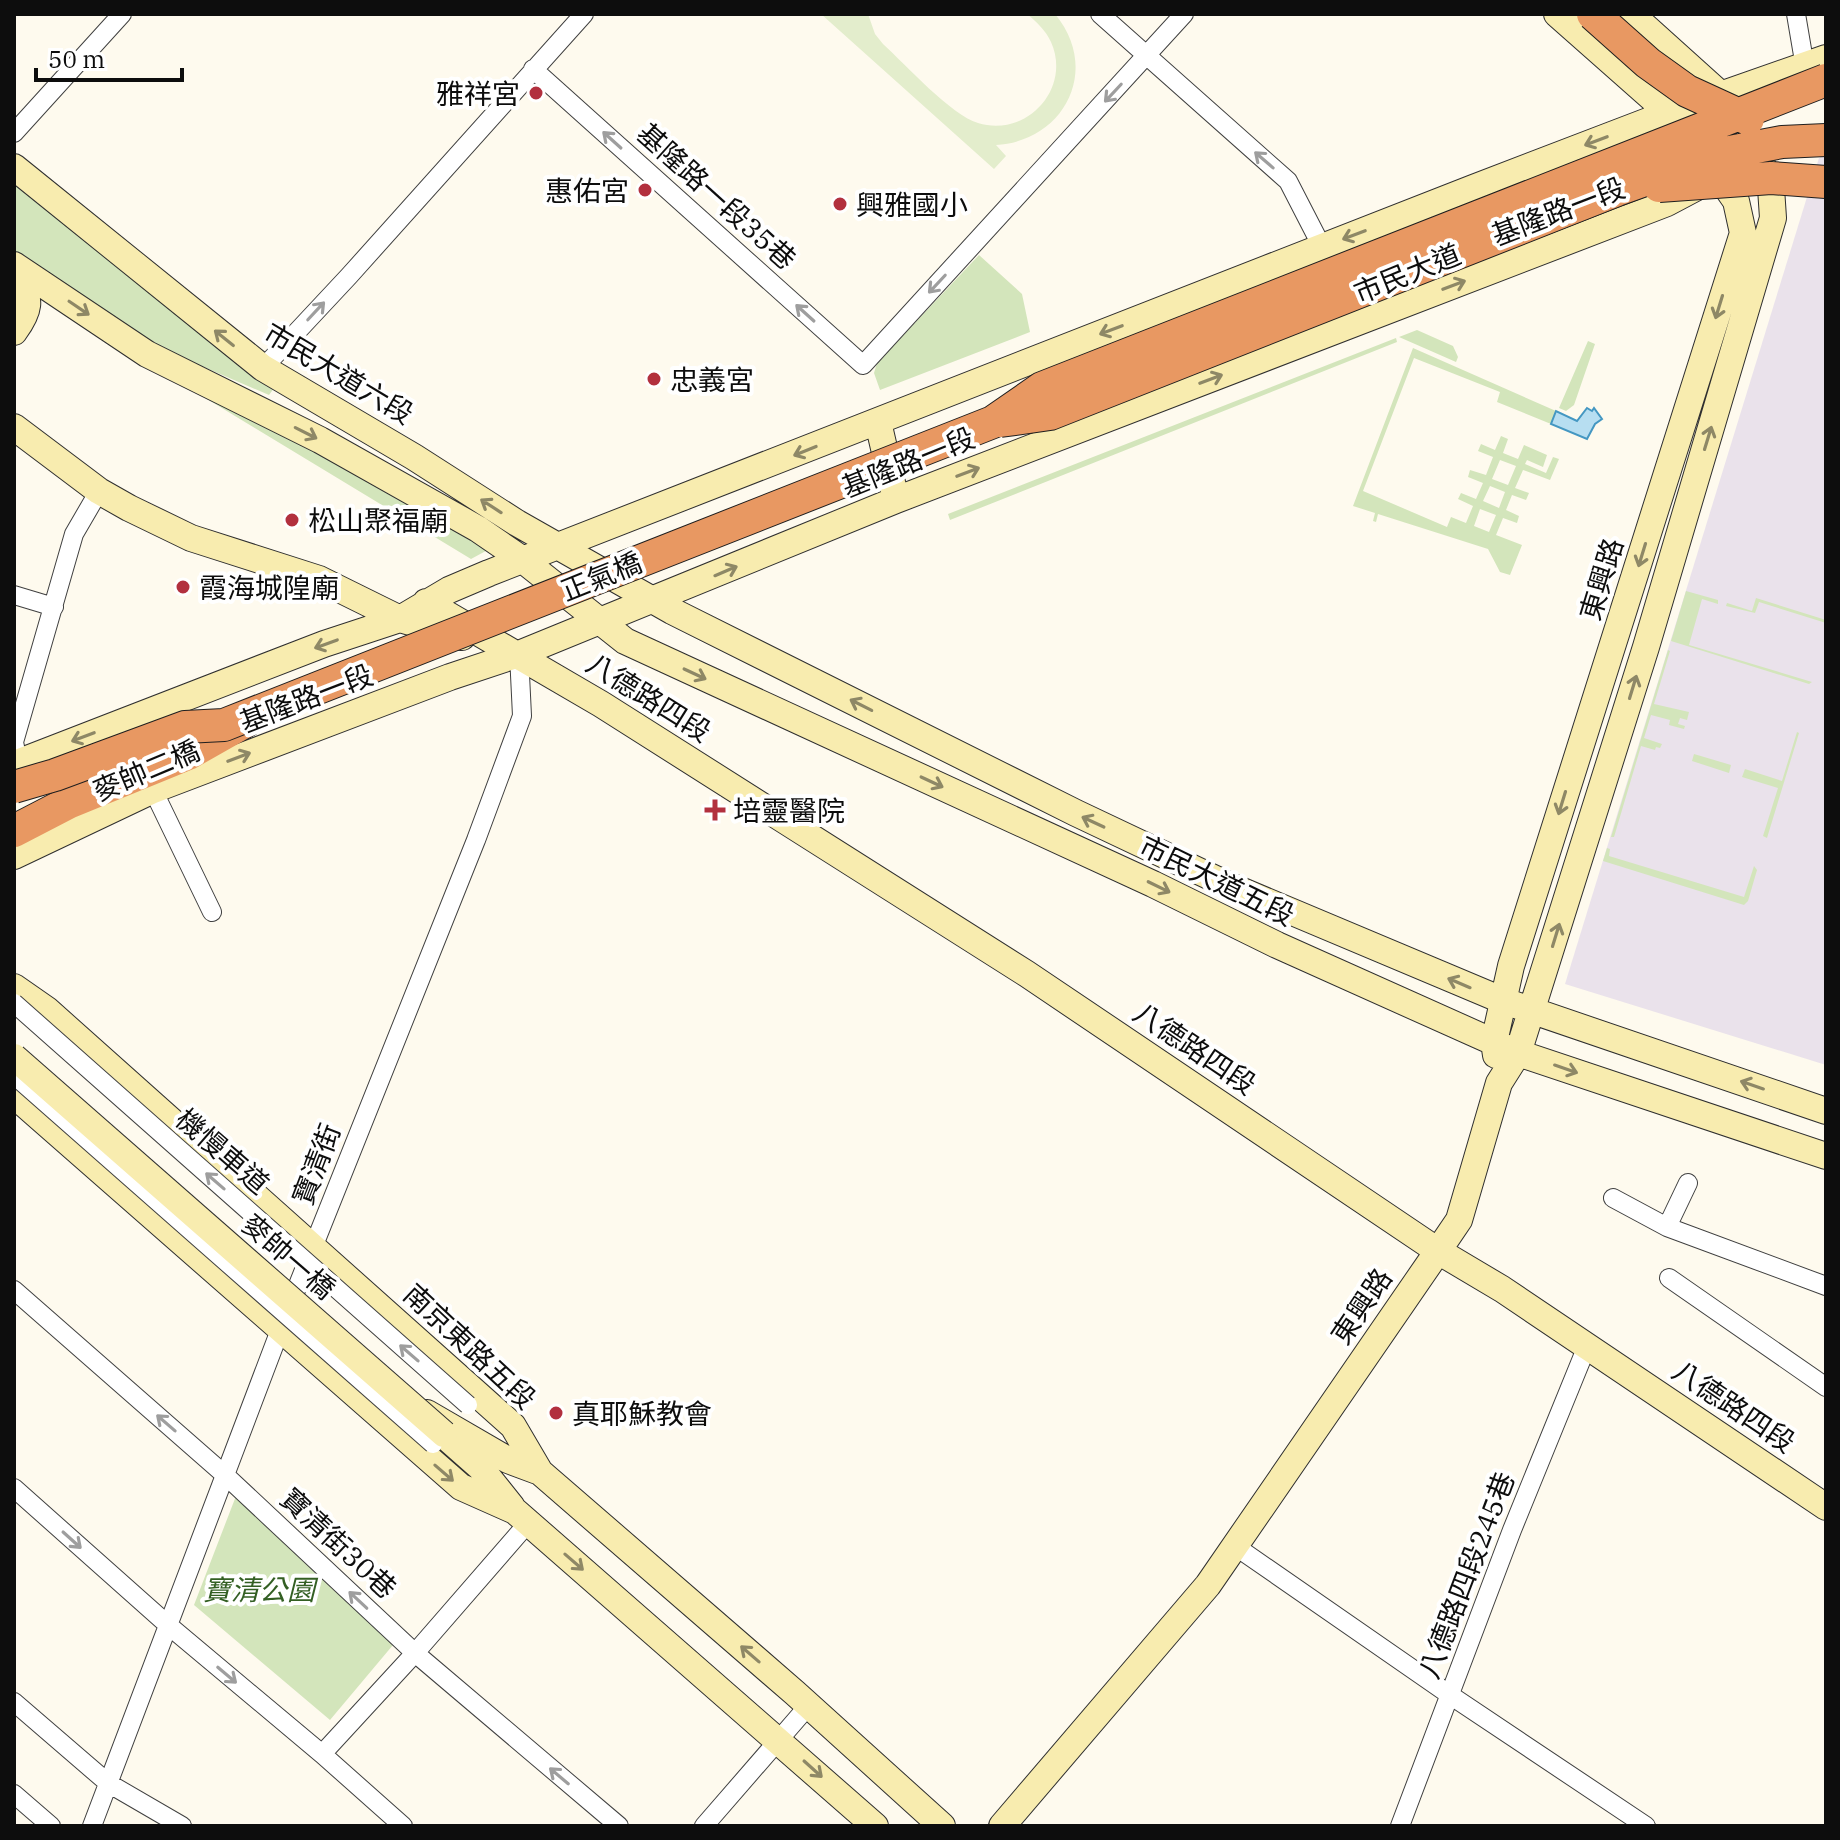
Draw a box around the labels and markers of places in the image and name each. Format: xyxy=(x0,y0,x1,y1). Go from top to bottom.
place label: 雅祥宮 xyxy=(436,75,520,112)
marker: 雅祥宮 xyxy=(527,84,545,102)
place label: 惠佑宮 xyxy=(545,172,629,209)
marker: 惠佑宮 xyxy=(636,181,654,199)
place label: 興雅國小 xyxy=(856,186,968,223)
marker: 興雅國小 xyxy=(831,195,849,213)
place label: 忠義宮 xyxy=(670,361,754,398)
marker: 忠義宮 xyxy=(645,370,663,388)
place label: 松山聚福廟 xyxy=(308,502,448,539)
marker: 松山聚福廟 xyxy=(283,511,301,529)
place label: 霞海城隍廟 xyxy=(199,569,339,606)
marker: 霞海城隍廟 xyxy=(174,578,192,596)
place label: 培靈醫院 xyxy=(733,792,845,829)
marker: 培靈醫院 xyxy=(704,799,726,821)
place label: 真耶穌教會 xyxy=(572,1395,712,1432)
marker: 真耶穌教會 xyxy=(547,1404,565,1422)

